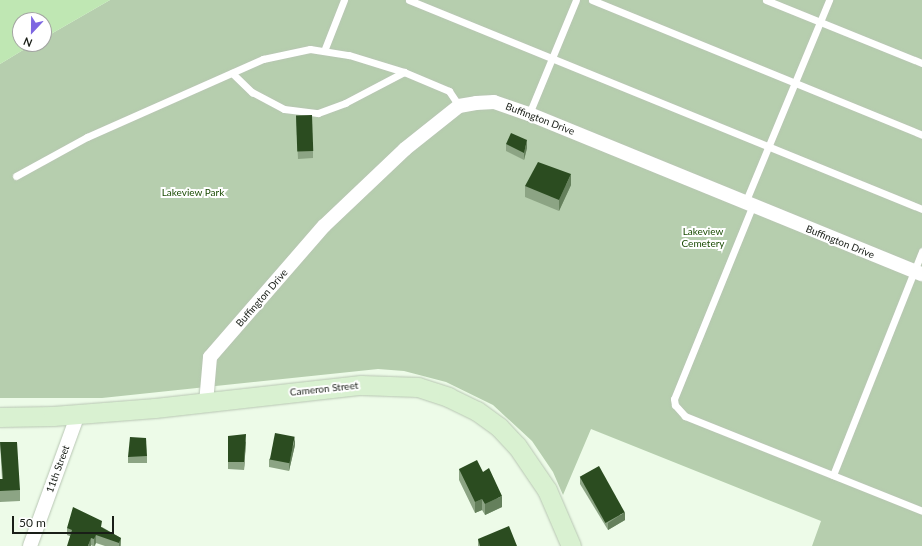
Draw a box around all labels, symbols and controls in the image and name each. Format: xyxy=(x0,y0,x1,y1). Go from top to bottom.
north arrow xyxy=(12,12,52,52)
text: N xyxy=(21,35,34,50)
street label: Buffington Drive xyxy=(504,100,576,138)
park label: Lakeview Park xyxy=(162,187,224,199)
street label: Buffington Drive xyxy=(804,223,876,261)
park label: Lakeview Cemetery xyxy=(682,225,724,248)
street label: Buffington Drive xyxy=(234,267,290,329)
street label: Cameron Street xyxy=(289,379,359,399)
street label: 11th Street xyxy=(44,444,72,494)
scale bar xyxy=(14,508,116,534)
text: 50 m xyxy=(19,515,46,530)

